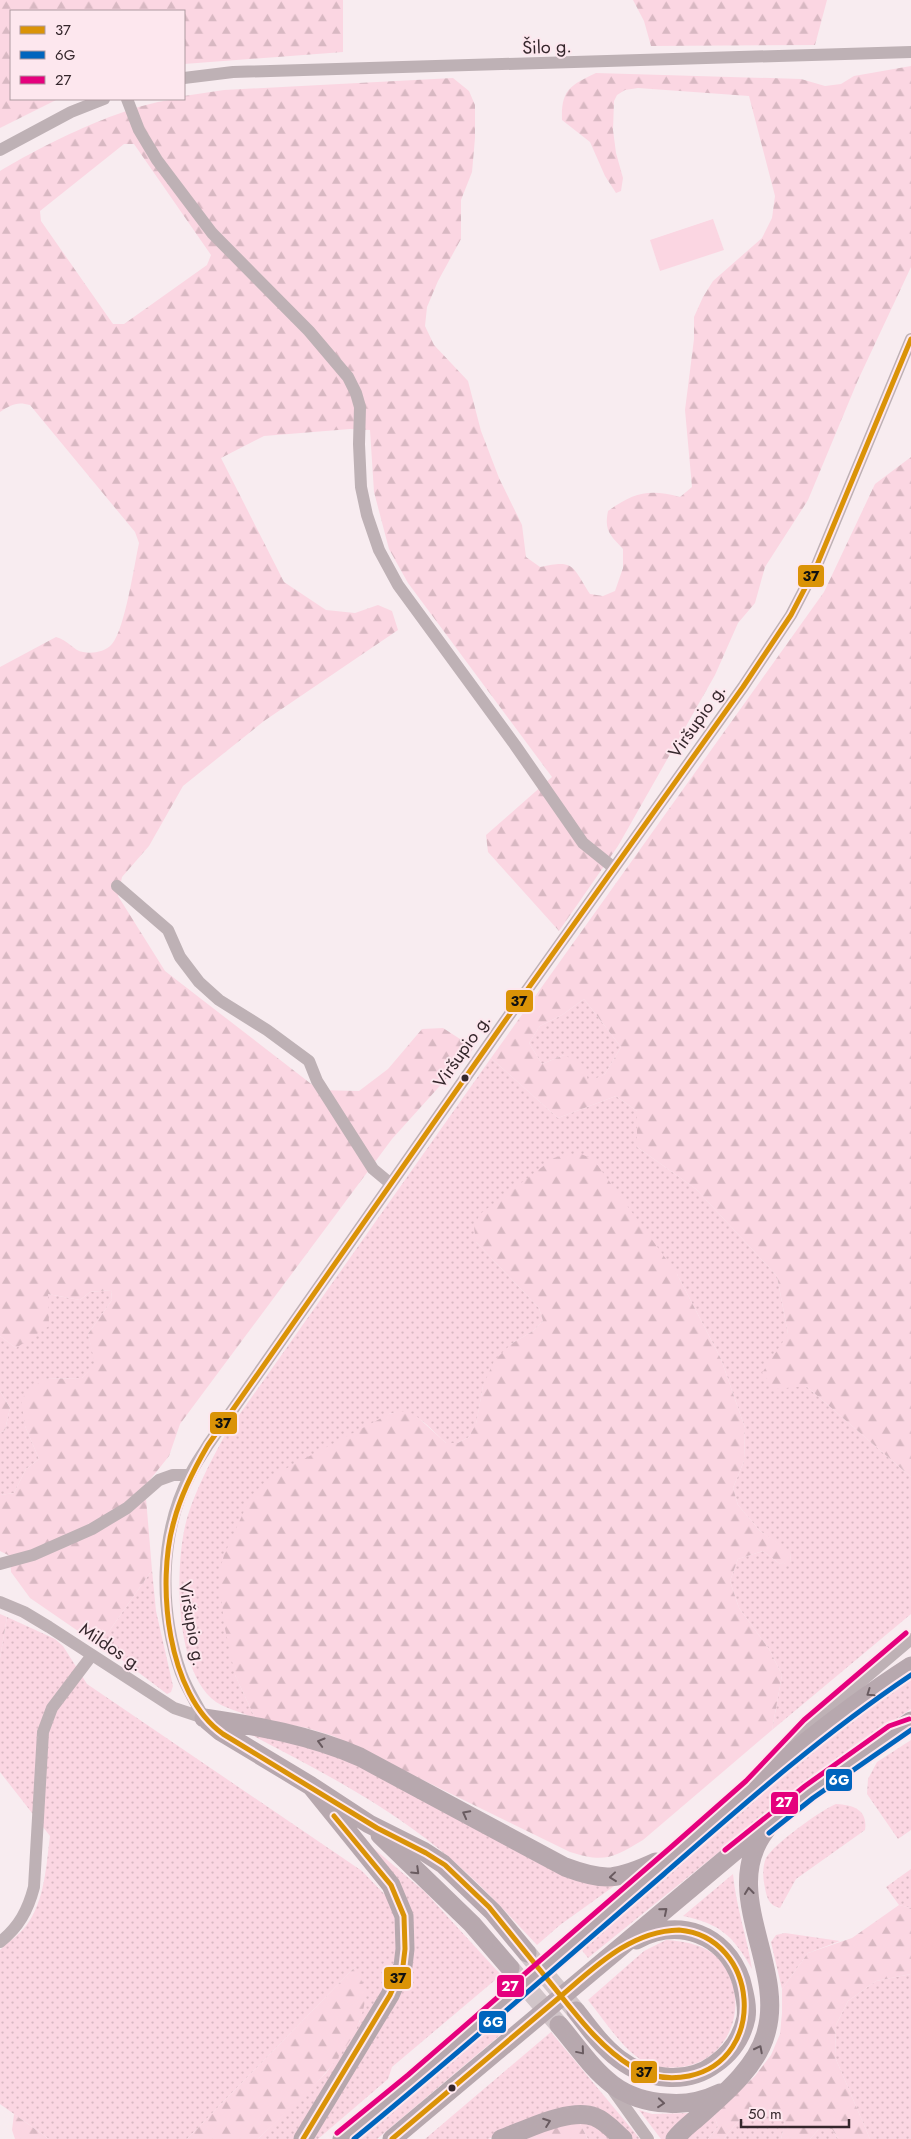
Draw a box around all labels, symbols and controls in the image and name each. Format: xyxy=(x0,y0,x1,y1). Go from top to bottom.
legend xyxy=(10,10,185,100)
text: 37 xyxy=(55,19,71,41)
street label: Šilo g. xyxy=(522,33,572,61)
text: 6G xyxy=(55,44,75,66)
text: 27 xyxy=(55,69,72,91)
line badge: 37 xyxy=(797,564,825,588)
text: 37 xyxy=(803,566,820,586)
street label: Viršupio g. xyxy=(662,679,732,763)
line badge: 37 xyxy=(505,989,534,1013)
text: 37 xyxy=(511,991,528,1011)
street label: Viršupio g. xyxy=(427,1009,497,1093)
unlabelled marker xyxy=(460,1073,470,1083)
line badge: 37 xyxy=(209,1411,238,1435)
text: 37 xyxy=(215,1413,232,1433)
street label: Viršupio g. xyxy=(172,1580,212,1668)
street label: Mildos g. xyxy=(74,1616,148,1678)
one-way arrow xyxy=(866,1687,876,1696)
one-way arrow xyxy=(316,1737,325,1748)
line badge: 6G xyxy=(825,1768,853,1792)
text: 6G xyxy=(829,1770,849,1790)
line badge: 27 xyxy=(770,1791,799,1815)
text: 27 xyxy=(775,1792,793,1812)
one-way arrow xyxy=(462,1810,471,1820)
one-way arrow xyxy=(410,1865,419,1874)
one-way arrow xyxy=(609,1871,617,1882)
one-way arrow xyxy=(744,1887,755,1895)
one-way arrow xyxy=(658,1908,667,1916)
line badge: 37 xyxy=(383,1966,412,1990)
text: 37 xyxy=(390,1968,407,1988)
line badge: 27 xyxy=(496,1974,525,1998)
text: 27 xyxy=(501,1976,519,1996)
line badge: 6G xyxy=(478,2010,507,2034)
text: 6G xyxy=(483,2012,503,2032)
one-way arrow xyxy=(575,2045,583,2054)
one-way arrow xyxy=(753,2045,763,2054)
line badge: 37 xyxy=(630,2060,658,2084)
text: 37 xyxy=(636,2062,653,2082)
unlabelled marker xyxy=(447,2083,457,2093)
scale bar xyxy=(741,2096,848,2128)
one-way arrow xyxy=(657,2097,665,2108)
text: 50 m xyxy=(748,2103,782,2125)
one-way arrow xyxy=(542,2118,550,2128)

